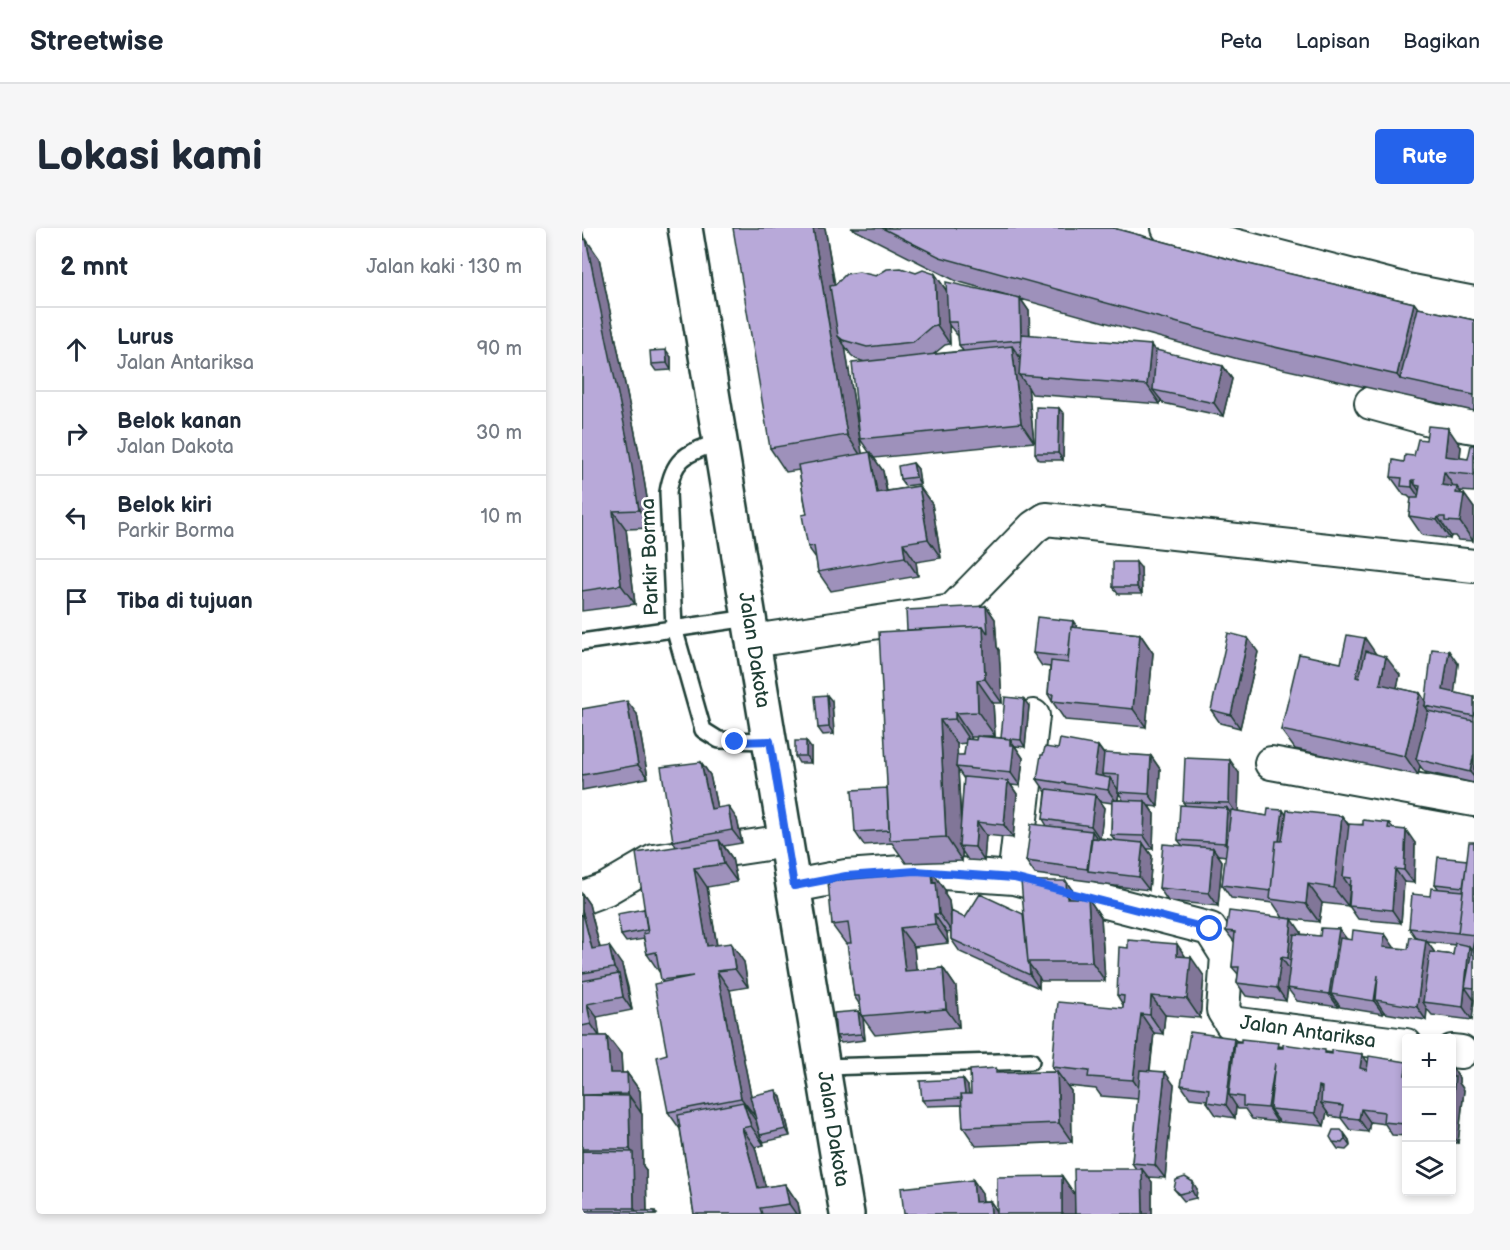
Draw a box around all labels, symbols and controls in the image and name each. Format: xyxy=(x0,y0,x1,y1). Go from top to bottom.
text: Streetwise xyxy=(30,25,163,58)
text: Peta xyxy=(1220,29,1262,54)
text: Lapisan xyxy=(1295,29,1370,54)
text: Bagikan xyxy=(1403,29,1480,54)
button: Rute xyxy=(1375,129,1474,184)
text: Lokasi kami xyxy=(36,131,262,182)
text: 2 mnt xyxy=(60,252,128,283)
text: Jalan kaki · 130 m xyxy=(366,255,522,279)
text: Lurus xyxy=(117,324,173,351)
icon: ahead xyxy=(60,333,93,366)
text: 90 m xyxy=(477,337,522,361)
text: Jalan Antariksa xyxy=(117,351,254,375)
text: Belok kanan xyxy=(117,408,242,435)
icon: right xyxy=(60,417,93,450)
text: 30 m xyxy=(476,421,522,445)
text: Jalan Dakota xyxy=(117,435,234,459)
text: Belok kiri xyxy=(117,492,212,519)
street label: Parkir Borma xyxy=(636,498,664,616)
icon: left xyxy=(60,501,93,534)
text: 10 m xyxy=(481,505,522,529)
text: Parkir Borma xyxy=(117,519,235,543)
icon: arrive xyxy=(60,585,93,618)
text: Tiba di tujuan xyxy=(117,588,253,615)
street label: Jalan Dakota xyxy=(733,590,775,710)
route end xyxy=(721,728,747,754)
route start xyxy=(1196,915,1222,941)
street label: Jalan Antariksa xyxy=(1239,1011,1377,1053)
map controls xyxy=(1402,1034,1456,1196)
button: + xyxy=(1402,1034,1456,1088)
street label: Jalan Dakota xyxy=(812,1069,854,1189)
button: − xyxy=(1402,1088,1456,1142)
button: layers xyxy=(1402,1142,1456,1196)

